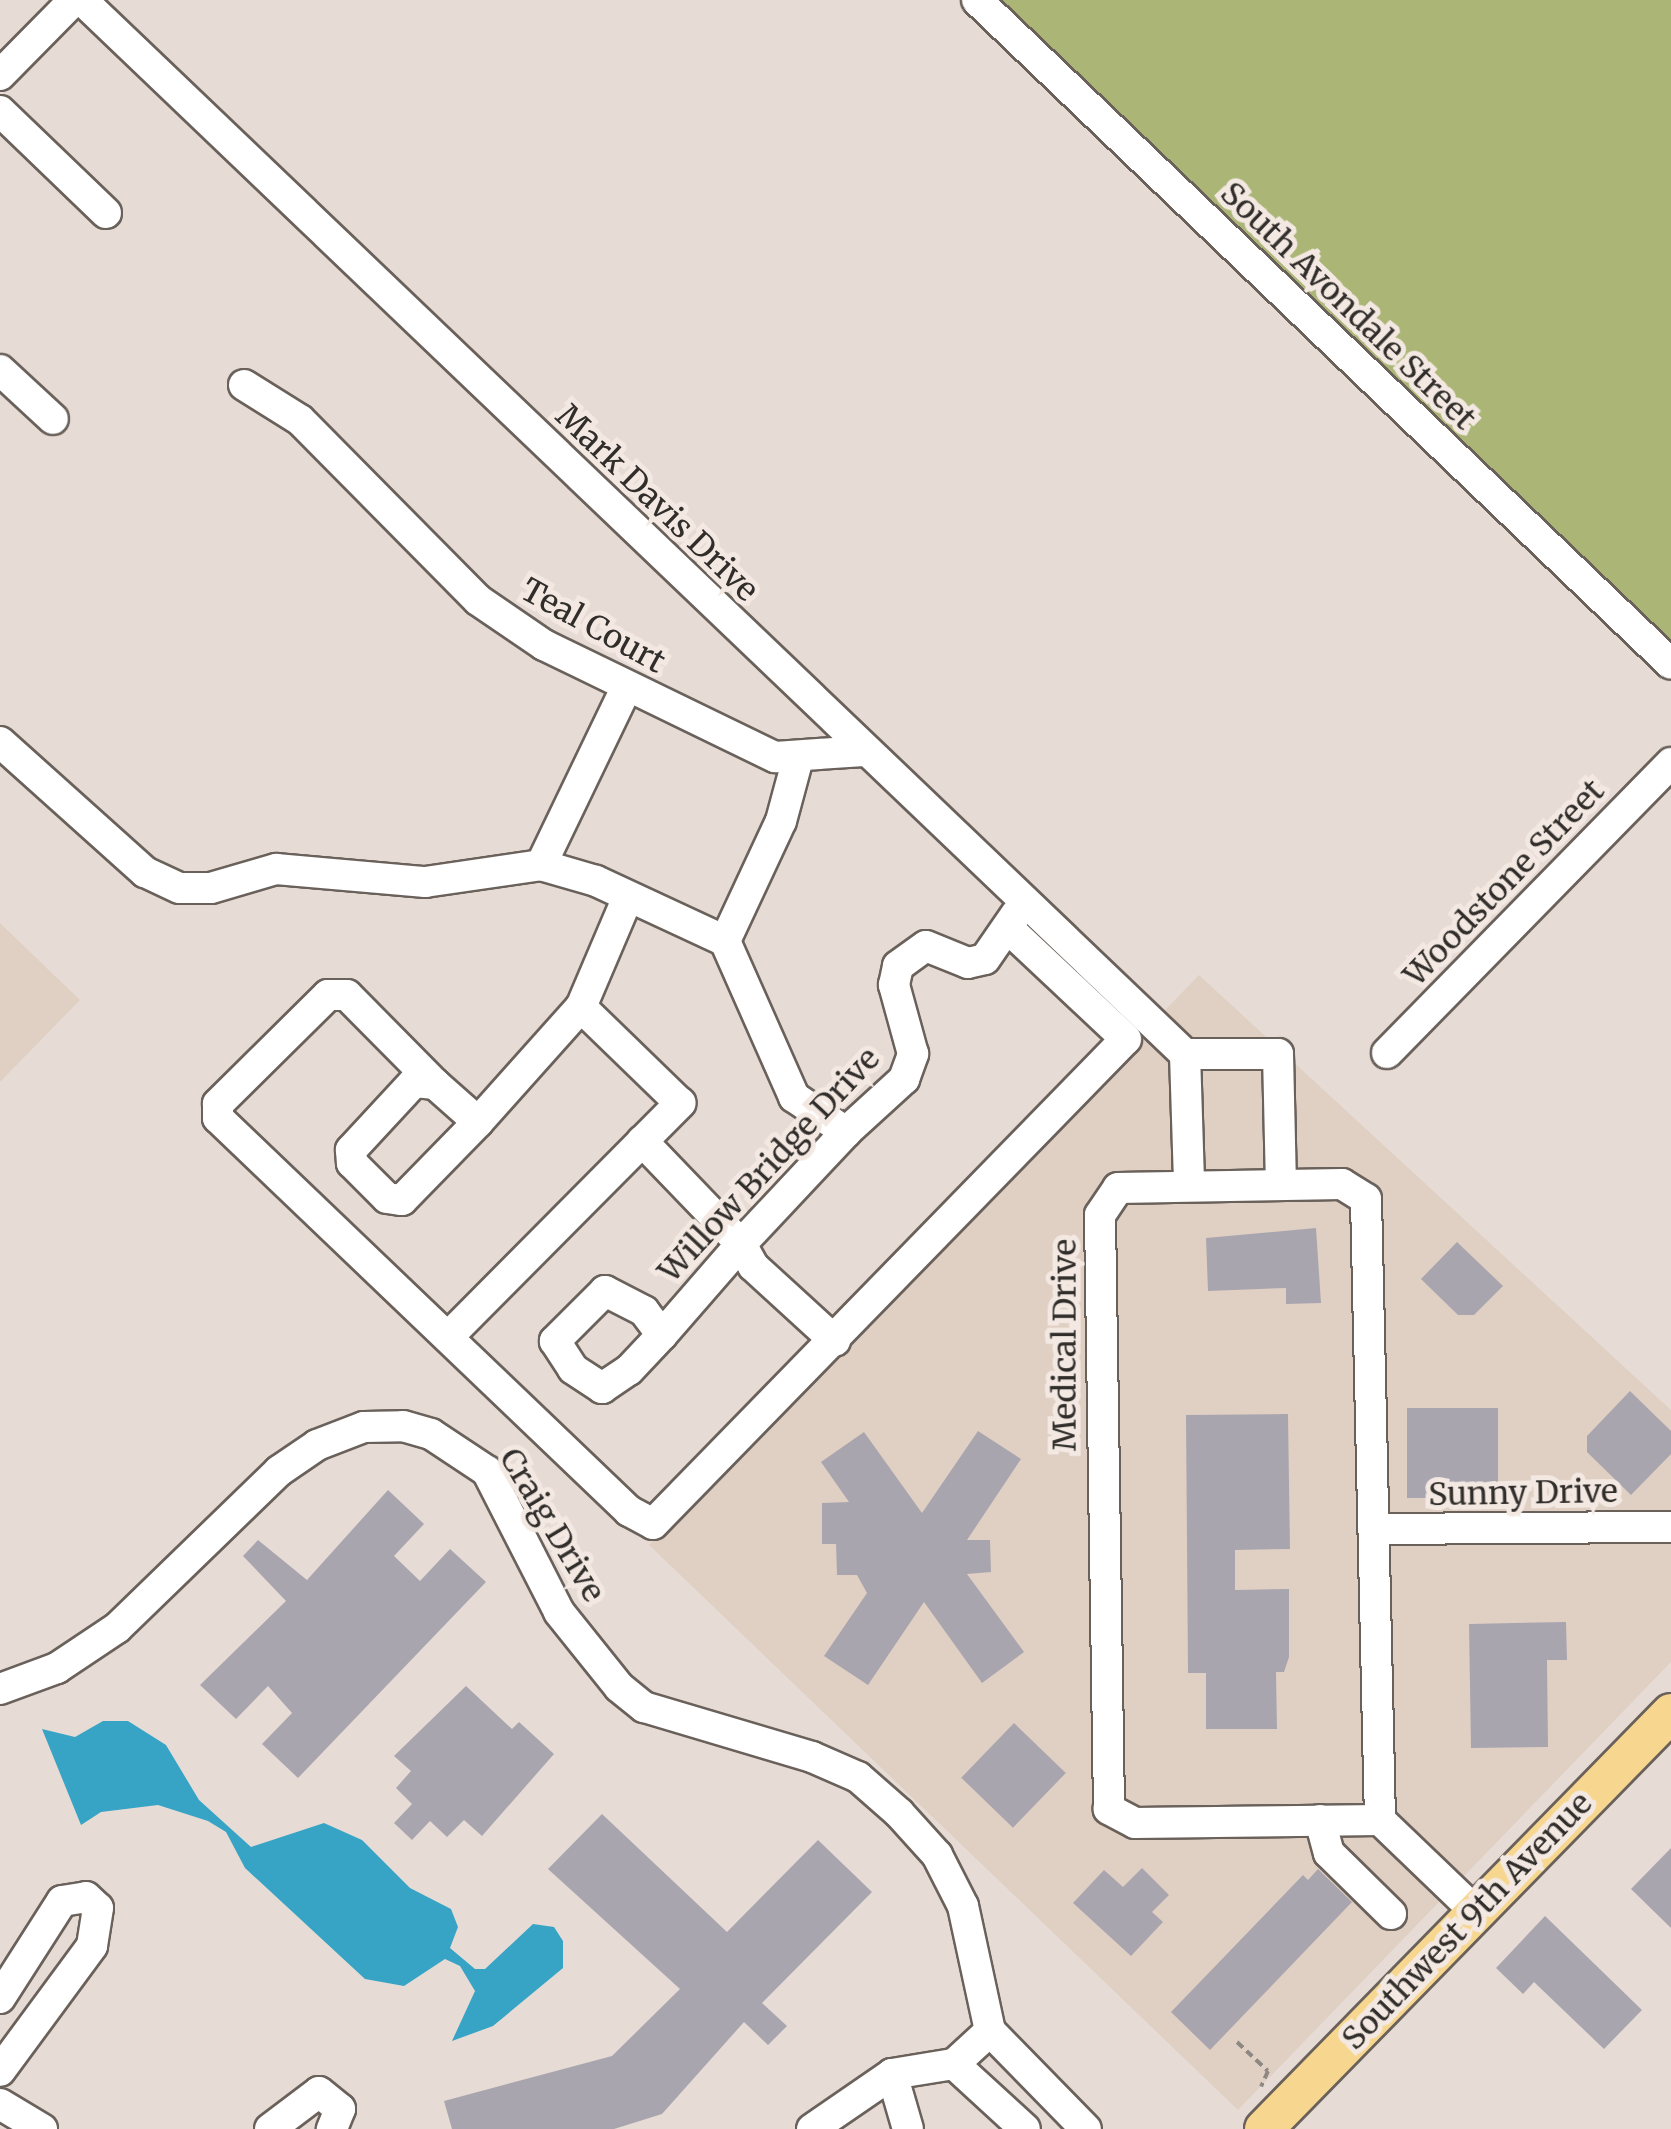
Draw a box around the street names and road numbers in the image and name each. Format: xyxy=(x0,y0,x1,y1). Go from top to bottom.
street label: South Avondale Street xyxy=(1212,174,1484,438)
street label: Mark Davis Drive xyxy=(548,397,766,609)
street label: Teal Court xyxy=(514,571,672,681)
street label: Woodstone Street xyxy=(1396,772,1612,994)
street label: Willow Bridge Drive xyxy=(650,1040,888,1290)
street label: Medical Drive xyxy=(1046,1239,1084,1451)
street label: Craig Drive xyxy=(491,1441,613,1609)
street label: Sunny Drive xyxy=(1428,1472,1618,1514)
street label: Southwest 9th Avenue xyxy=(1334,1784,1600,2058)

